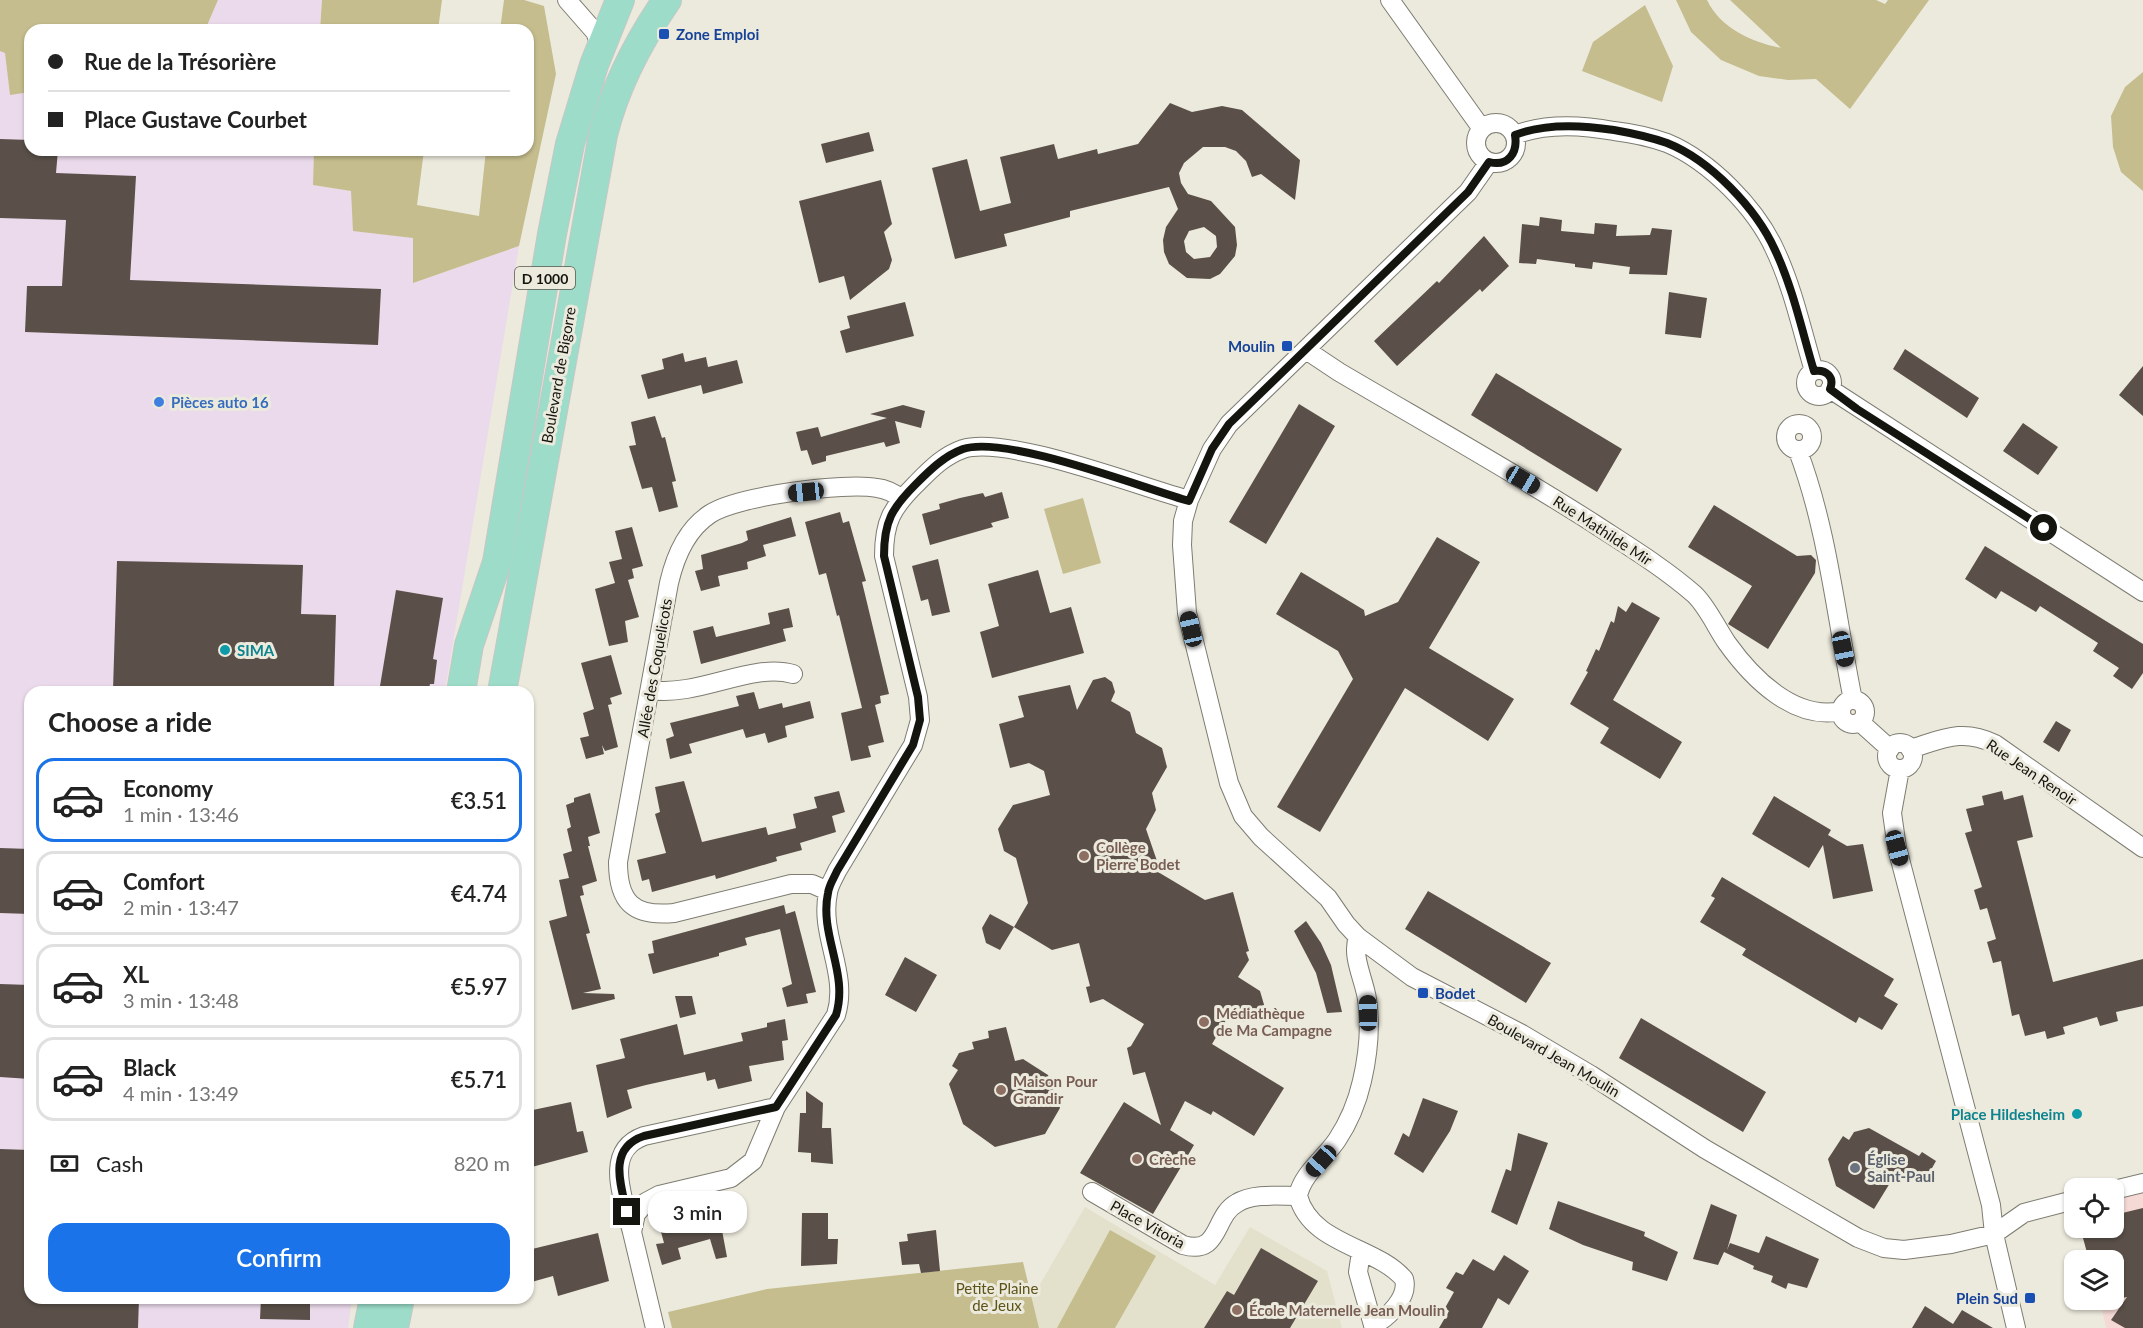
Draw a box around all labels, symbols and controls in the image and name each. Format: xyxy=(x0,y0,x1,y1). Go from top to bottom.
place label: Zone Emploi xyxy=(676,25,759,43)
marker: Zone Emploi xyxy=(657,27,671,41)
text: Rue de la Trésorière xyxy=(84,48,276,75)
text: Place Gustave Courbet xyxy=(84,106,307,133)
road number: D 1000 xyxy=(515,267,575,289)
street label: Boulevard de Bigorre xyxy=(537,305,579,445)
place label: Moulin xyxy=(1228,337,1275,355)
marker: Moulin xyxy=(1280,339,1294,353)
place label: Pièces auto 16 xyxy=(171,393,269,411)
marker: Pièces auto 16 xyxy=(152,395,166,409)
car xyxy=(1503,463,1543,497)
car xyxy=(787,481,825,503)
street label: Rue Mathilde Mir xyxy=(1550,491,1656,569)
route start xyxy=(2030,514,2057,541)
street label: Allée des Coquelicots xyxy=(633,597,675,739)
car xyxy=(1178,609,1204,649)
car xyxy=(1830,630,1856,668)
place label: SIMA xyxy=(237,641,275,659)
marker: SIMA xyxy=(218,643,232,657)
text: Choose a ride xyxy=(48,705,212,738)
street label: Rue Jean Renoir xyxy=(1983,735,2081,809)
icon: car xyxy=(51,773,105,827)
text: Economy xyxy=(123,775,213,802)
text: €3.51 xyxy=(451,787,507,814)
text: 1 min · 13:46 xyxy=(123,802,239,826)
car xyxy=(1884,828,1910,868)
place label: Collège Pierre Bodet xyxy=(1096,838,1181,873)
marker: Collège Pierre Bodet xyxy=(1077,849,1091,863)
icon: car xyxy=(51,866,105,920)
text: Comfort xyxy=(123,868,205,895)
text: €4.74 xyxy=(451,880,507,907)
text: 2 min · 13:47 xyxy=(123,895,239,919)
icon: car xyxy=(51,959,105,1013)
text: XL xyxy=(123,961,149,988)
text: €5.97 xyxy=(451,973,507,1000)
place label: Bodet xyxy=(1435,984,1476,1002)
marker: Bodet xyxy=(1416,986,1430,1000)
text: 3 min · 13:48 xyxy=(123,988,239,1012)
car xyxy=(1359,995,1377,1031)
place label: Médiathèque de Ma Campagne xyxy=(1216,1004,1332,1039)
street label: Boulevard Jean Moulin xyxy=(1485,1010,1623,1100)
marker: Médiathèque de Ma Campagne xyxy=(1197,1015,1211,1029)
icon: car xyxy=(51,1052,105,1106)
text: Black xyxy=(123,1054,176,1081)
text: €5.71 xyxy=(451,1066,507,1093)
place label: Maison Pour Grandir xyxy=(1013,1072,1098,1107)
text: 4 min · 13:49 xyxy=(123,1081,239,1105)
marker: Maison Pour Grandir xyxy=(994,1083,1008,1097)
place label: Place Hildesheim xyxy=(1951,1105,2065,1123)
marker: Place Hildesheim xyxy=(2070,1107,2084,1121)
car xyxy=(1302,1142,1340,1180)
icon: cash xyxy=(48,1147,81,1180)
text: Cash xyxy=(96,1150,143,1177)
place label: Crèche xyxy=(1149,1150,1196,1168)
place label: Église Saint-Paul xyxy=(1867,1150,1935,1185)
text: 820 m xyxy=(454,1151,510,1175)
marker: Crèche xyxy=(1130,1152,1144,1166)
marker: Église Saint-Paul xyxy=(1848,1161,1862,1175)
map controls xyxy=(2064,1178,2124,1310)
button: locate xyxy=(2064,1178,2124,1238)
callout: 3 min xyxy=(648,1191,747,1233)
street label: Place Vitoria xyxy=(1108,1196,1188,1252)
route end xyxy=(613,1198,640,1225)
text: 3 min xyxy=(673,1200,722,1224)
button: Confirm xyxy=(48,1223,510,1292)
button: layers xyxy=(2064,1250,2124,1310)
park label: Petite Plaine de Jeux xyxy=(956,1279,1038,1314)
place label: Plein Sud xyxy=(1956,1289,2018,1307)
marker: Plein Sud xyxy=(2023,1291,2037,1305)
place label: École Maternelle Jean Moulin xyxy=(1249,1301,1445,1319)
marker: École Maternelle Jean Moulin xyxy=(1230,1303,1244,1317)

